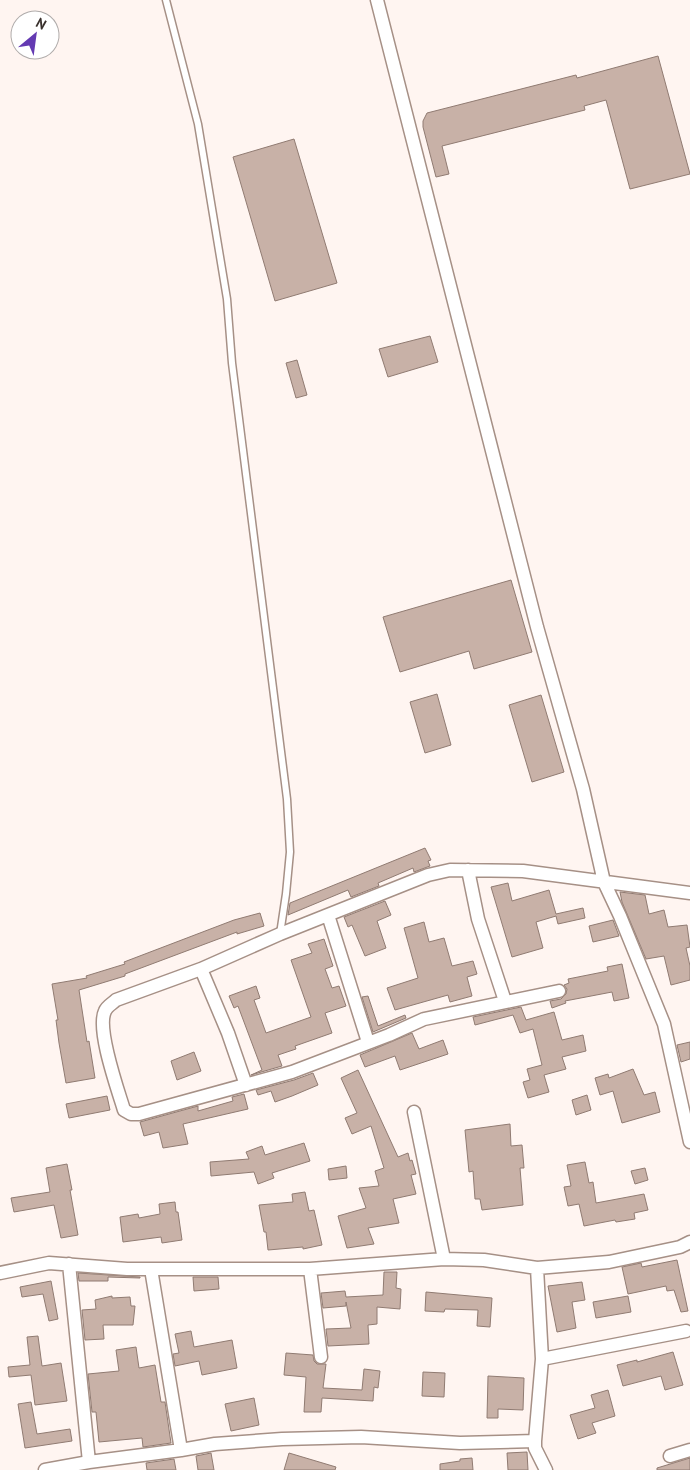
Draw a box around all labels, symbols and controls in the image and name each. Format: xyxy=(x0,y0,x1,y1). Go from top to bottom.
north arrow xyxy=(10,10,60,60)
text: N xyxy=(33,14,50,34)

